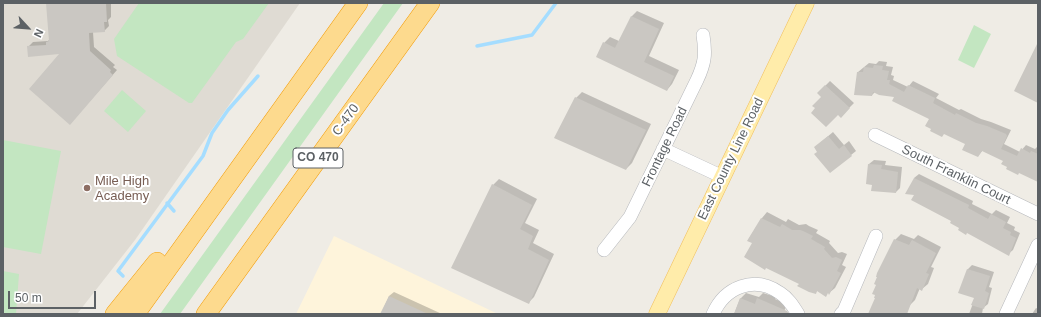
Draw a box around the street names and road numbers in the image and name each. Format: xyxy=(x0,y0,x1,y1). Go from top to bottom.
street label: East County Line Road xyxy=(695,95,767,223)
street label: C-470 xyxy=(329,101,363,139)
street label: Frontage Road xyxy=(639,105,691,189)
street label: South Franklin Court xyxy=(899,142,1013,208)
road number: CO 470 xyxy=(293,148,343,168)

